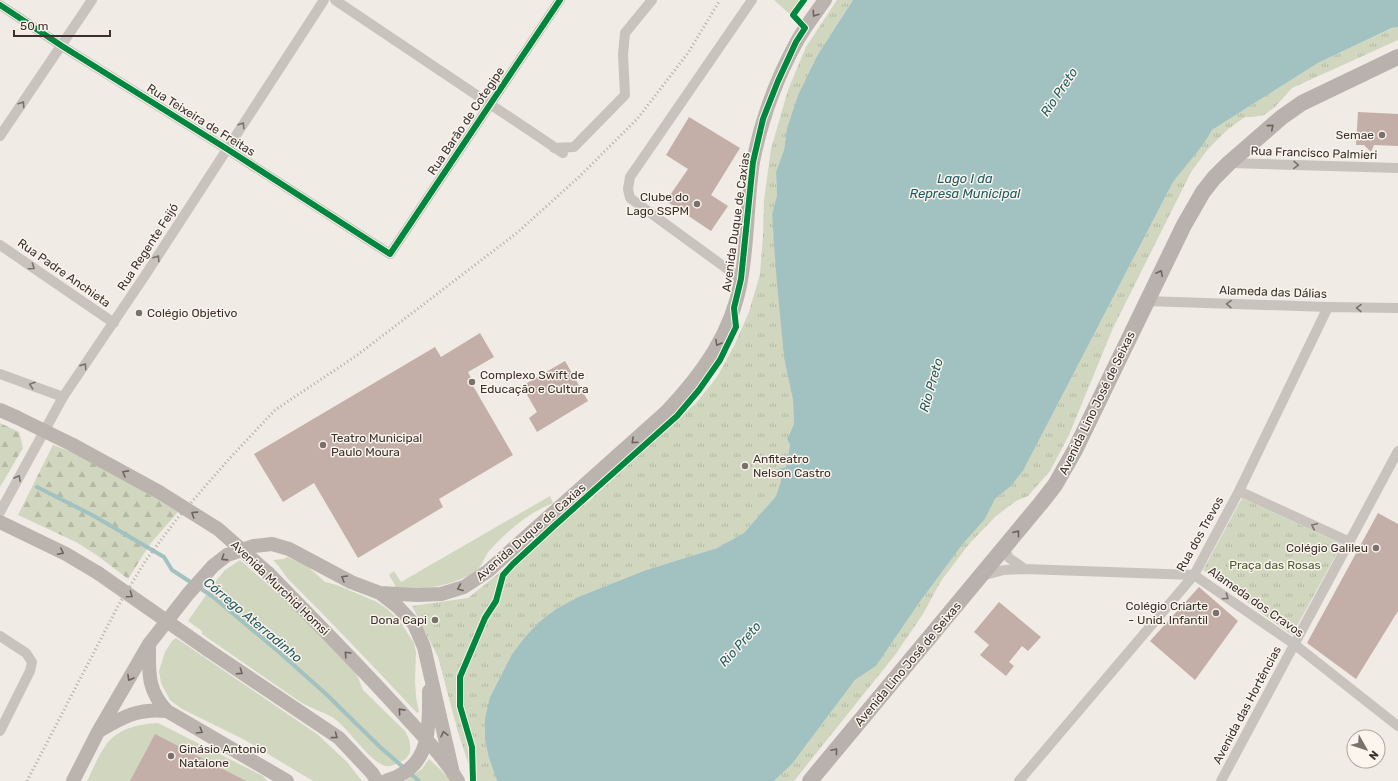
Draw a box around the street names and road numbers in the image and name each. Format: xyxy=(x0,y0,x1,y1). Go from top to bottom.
street label: Rua Barão de Cotegipe xyxy=(425,64,508,178)
street label: Rua Teixeira de Freitas xyxy=(144,81,258,159)
street label: Rua Francisco Palmieri xyxy=(1250,144,1378,162)
street label: Avenida Duque de Caxias xyxy=(719,151,753,293)
street label: Rua Regente Feijó xyxy=(115,201,181,293)
street label: Rua Padre Anchieta xyxy=(15,236,113,310)
street label: Alameda das Dálias xyxy=(1219,283,1327,301)
street label: Avenida Lino José de Seixas xyxy=(1056,329,1138,477)
street label: Avenida Duque de Caxias xyxy=(473,481,589,583)
street label: Rua dos Trevos xyxy=(1174,494,1226,574)
street label: Avenida Murchid Homsi xyxy=(228,537,332,639)
street label: Alameda dos Cravos xyxy=(1206,564,1306,640)
street label: Avenida Lino José de Seixas xyxy=(852,599,964,729)
street label: Avenida das Hortências xyxy=(1210,644,1284,766)

